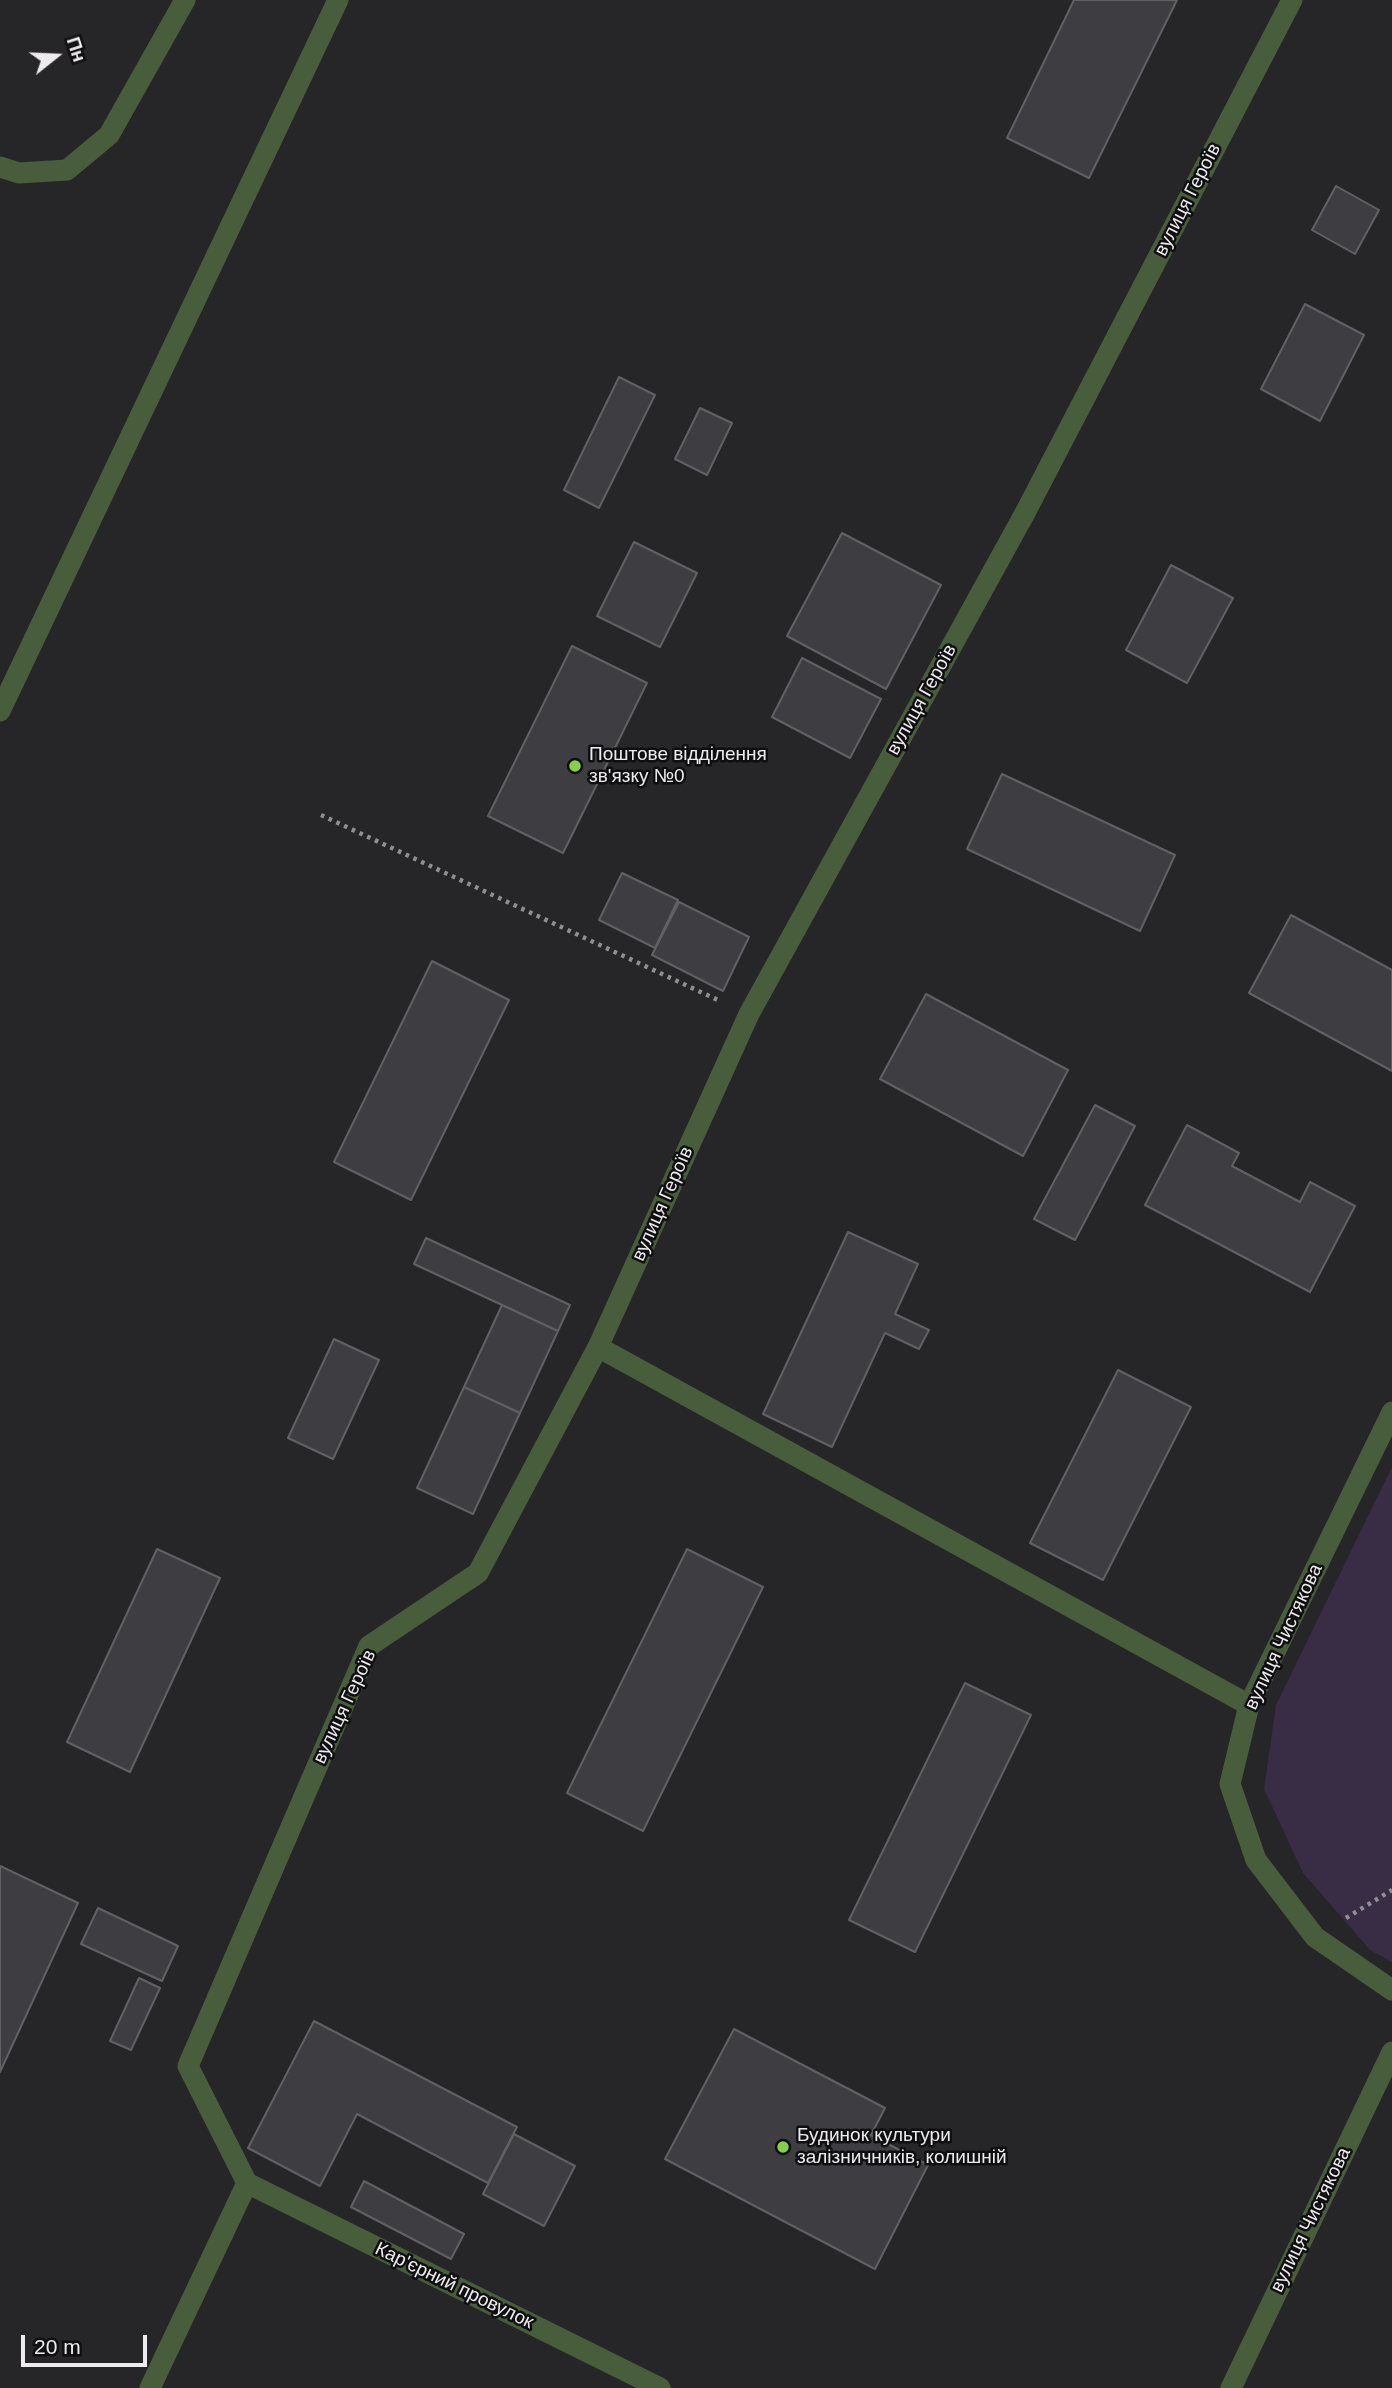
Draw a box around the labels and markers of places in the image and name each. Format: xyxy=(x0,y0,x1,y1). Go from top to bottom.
place label: Поштове відділення зв'язку №0 xyxy=(589,744,767,788)
marker: Поштове відділення зв'язку №0 xyxy=(567,758,583,774)
place label: Будинок культури залізничників, колишній xyxy=(797,2125,1007,2169)
marker: Будинок культури залізничників, колишній xyxy=(775,2139,791,2155)

